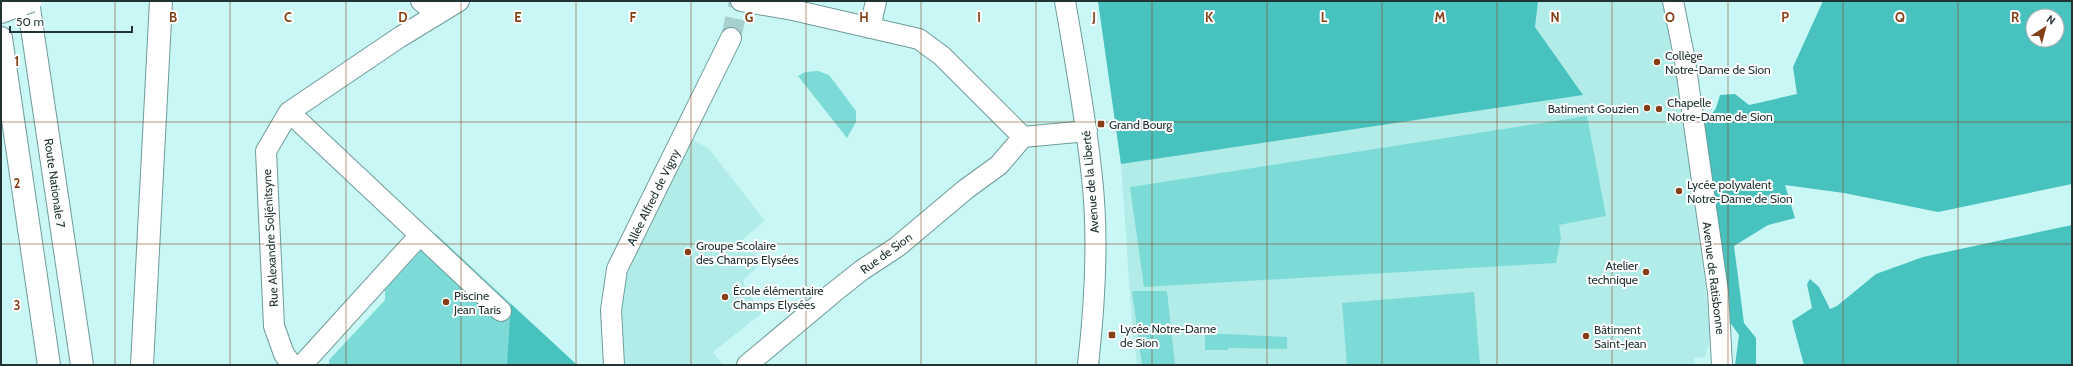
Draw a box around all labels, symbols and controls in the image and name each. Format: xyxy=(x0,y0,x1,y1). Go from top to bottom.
scale bar xyxy=(10,8,132,34)
north arrow xyxy=(2025,8,2065,48)
text: B xyxy=(169,9,177,25)
text: C xyxy=(284,9,292,25)
text: D xyxy=(398,9,408,25)
text: E xyxy=(514,9,522,25)
text: F xyxy=(630,9,637,25)
text: G xyxy=(745,9,754,25)
text: H xyxy=(859,9,869,25)
text: I xyxy=(977,9,981,25)
text: J xyxy=(1091,9,1096,25)
text: K xyxy=(1205,9,1214,25)
text: L xyxy=(1321,9,1328,25)
text: M xyxy=(1435,9,1446,25)
text: N xyxy=(1550,9,1560,25)
text: O xyxy=(1665,9,1675,25)
text: P xyxy=(1781,9,1789,25)
text: Q xyxy=(1895,9,1905,25)
text: R xyxy=(2011,9,2019,25)
text: N xyxy=(2044,12,2058,28)
text: 50 m xyxy=(16,14,44,29)
place label: Collège Notre-Dame de Sion xyxy=(1665,48,1771,77)
text: 1 xyxy=(15,53,19,69)
marker: Collège Notre-Dame de Sion xyxy=(1652,57,1662,67)
place label: Chapelle Notre-Dame de Sion xyxy=(1667,95,1773,124)
place label: Batiment Gouzien xyxy=(1548,101,1639,116)
marker: Batiment Gouzien xyxy=(1642,103,1652,113)
marker: Chapelle Notre-Dame de Sion xyxy=(1654,104,1664,114)
place label: Grand Bourg xyxy=(1109,117,1173,132)
marker: Grand Bourg xyxy=(1096,119,1106,129)
street label: Avenue de la Liberté xyxy=(1078,130,1102,234)
street label: Route Nationale 7 xyxy=(41,137,69,229)
street label: Allée Alfred de Vigny xyxy=(623,146,683,248)
street label: Rue Alexandre Soljénitsyne xyxy=(259,169,281,307)
text: 2 xyxy=(14,175,21,191)
place label: Lycée polyvalent Notre-Dame de Sion xyxy=(1687,177,1793,206)
marker: Lycée polyvalent Notre-Dame de Sion xyxy=(1674,186,1684,196)
street label: Avenue de Ratisbonne xyxy=(1700,221,1728,335)
street label: Rue de Sion xyxy=(857,229,915,277)
place label: Groupe Scolaire des Champs Elysées xyxy=(696,238,799,267)
marker: Groupe Scolaire des Champs Elysées xyxy=(683,247,693,257)
place label: Atelier technique xyxy=(1588,258,1638,287)
marker: Atelier technique xyxy=(1641,267,1651,277)
place label: École élémentaire Champs Elysées xyxy=(733,283,824,312)
place label: Piscine Jean Taris xyxy=(453,288,501,317)
marker: École élémentaire Champs Elysées xyxy=(720,292,730,302)
text: 3 xyxy=(13,297,21,313)
marker: Piscine Jean Taris xyxy=(441,297,451,307)
place label: Lycée Notre-Dame de Sion xyxy=(1120,321,1216,350)
place label: Bâtiment Saint-Jean xyxy=(1594,322,1647,351)
marker: Lycée Notre-Dame de Sion xyxy=(1107,330,1117,340)
marker: Bâtiment Saint-Jean xyxy=(1581,331,1591,341)

